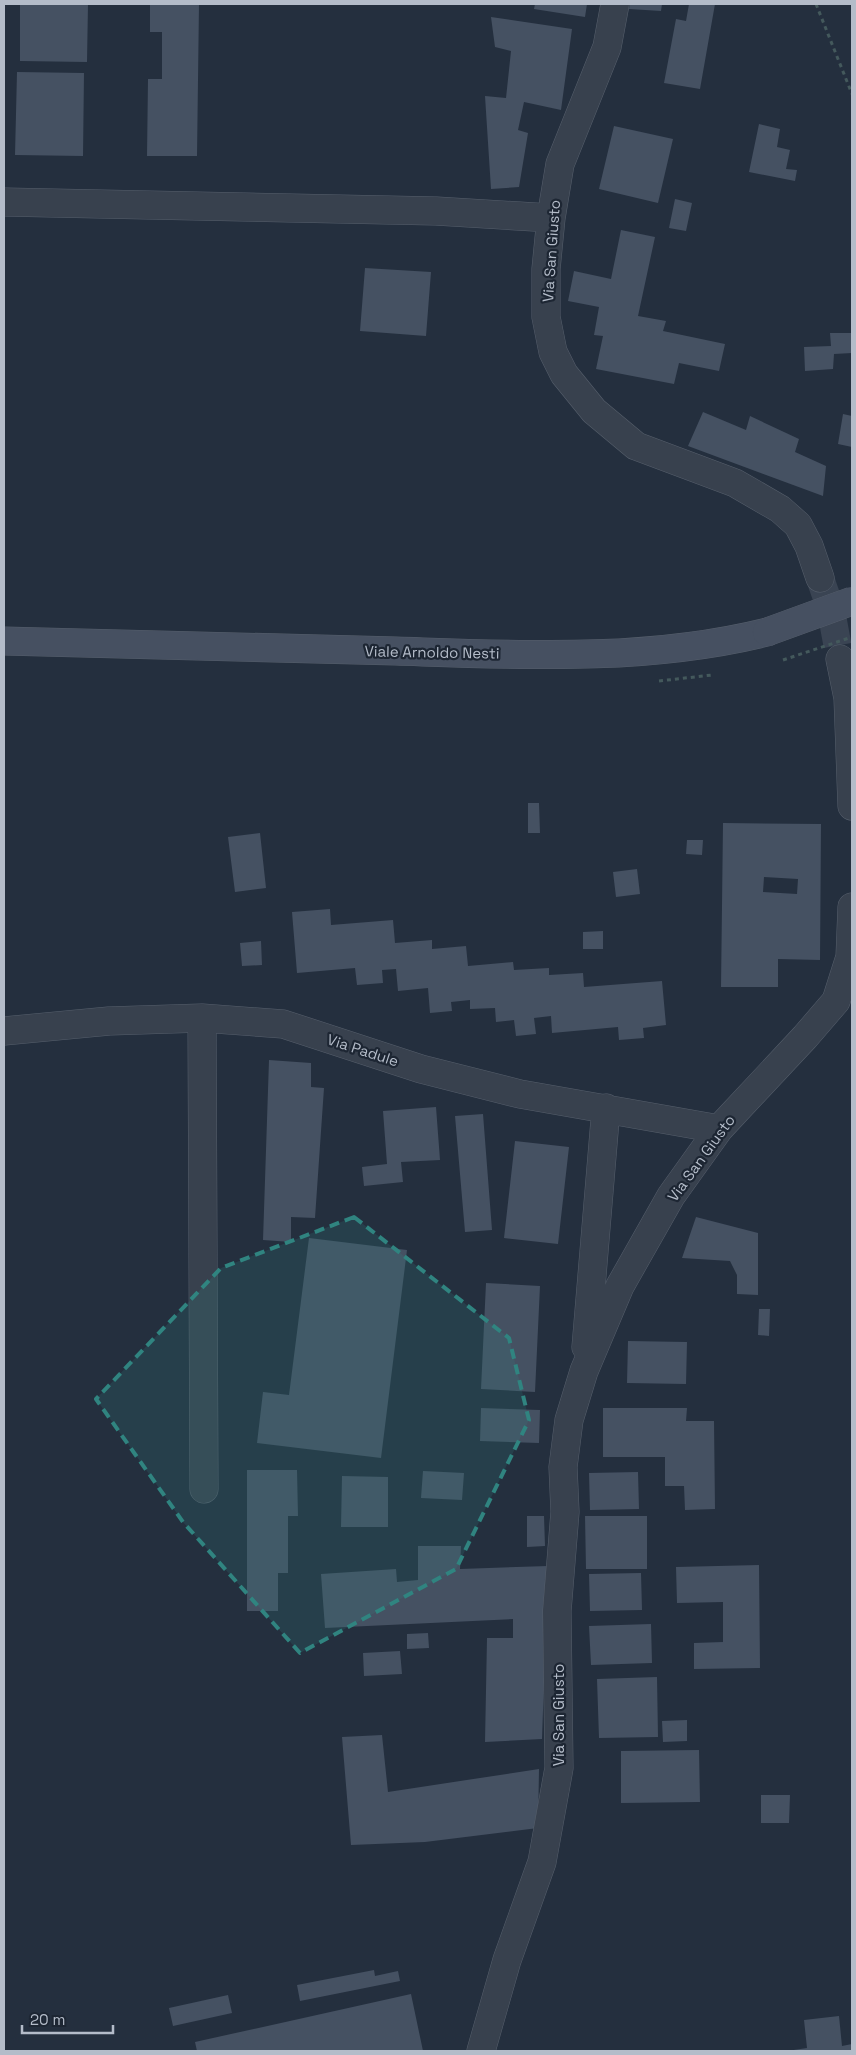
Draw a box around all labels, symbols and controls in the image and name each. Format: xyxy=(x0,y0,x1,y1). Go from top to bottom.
street label: Via San Giusto xyxy=(538,199,564,303)
street label: Viale Arnoldo Nesti xyxy=(364,641,500,663)
street label: Via Padule xyxy=(325,1030,401,1071)
street label: Via San Giusto xyxy=(663,1111,739,1205)
street label: Via San Giusto xyxy=(549,1664,568,1766)
scale bar xyxy=(22,2002,114,2034)
text: 20 m xyxy=(30,2010,65,2029)

